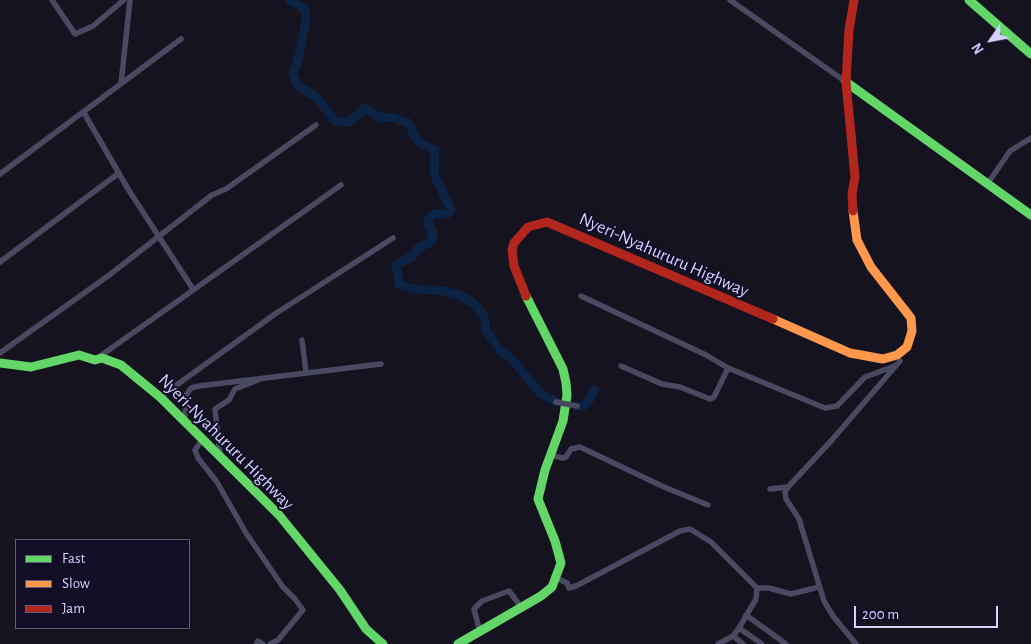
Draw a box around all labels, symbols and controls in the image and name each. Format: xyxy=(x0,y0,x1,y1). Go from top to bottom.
north arrow xyxy=(966,15,1016,65)
text: N xyxy=(970,40,987,56)
street label: Nyeri-Nyahururu Highway xyxy=(576,208,752,302)
street label: Nyeri-Nyahururu Highway xyxy=(154,370,298,514)
legend xyxy=(15,539,190,629)
text: Fast xyxy=(62,551,85,566)
text: Slow xyxy=(62,576,90,591)
scale bar xyxy=(856,596,1000,628)
text: Jam xyxy=(62,601,85,616)
text: 200 m xyxy=(862,607,899,622)

